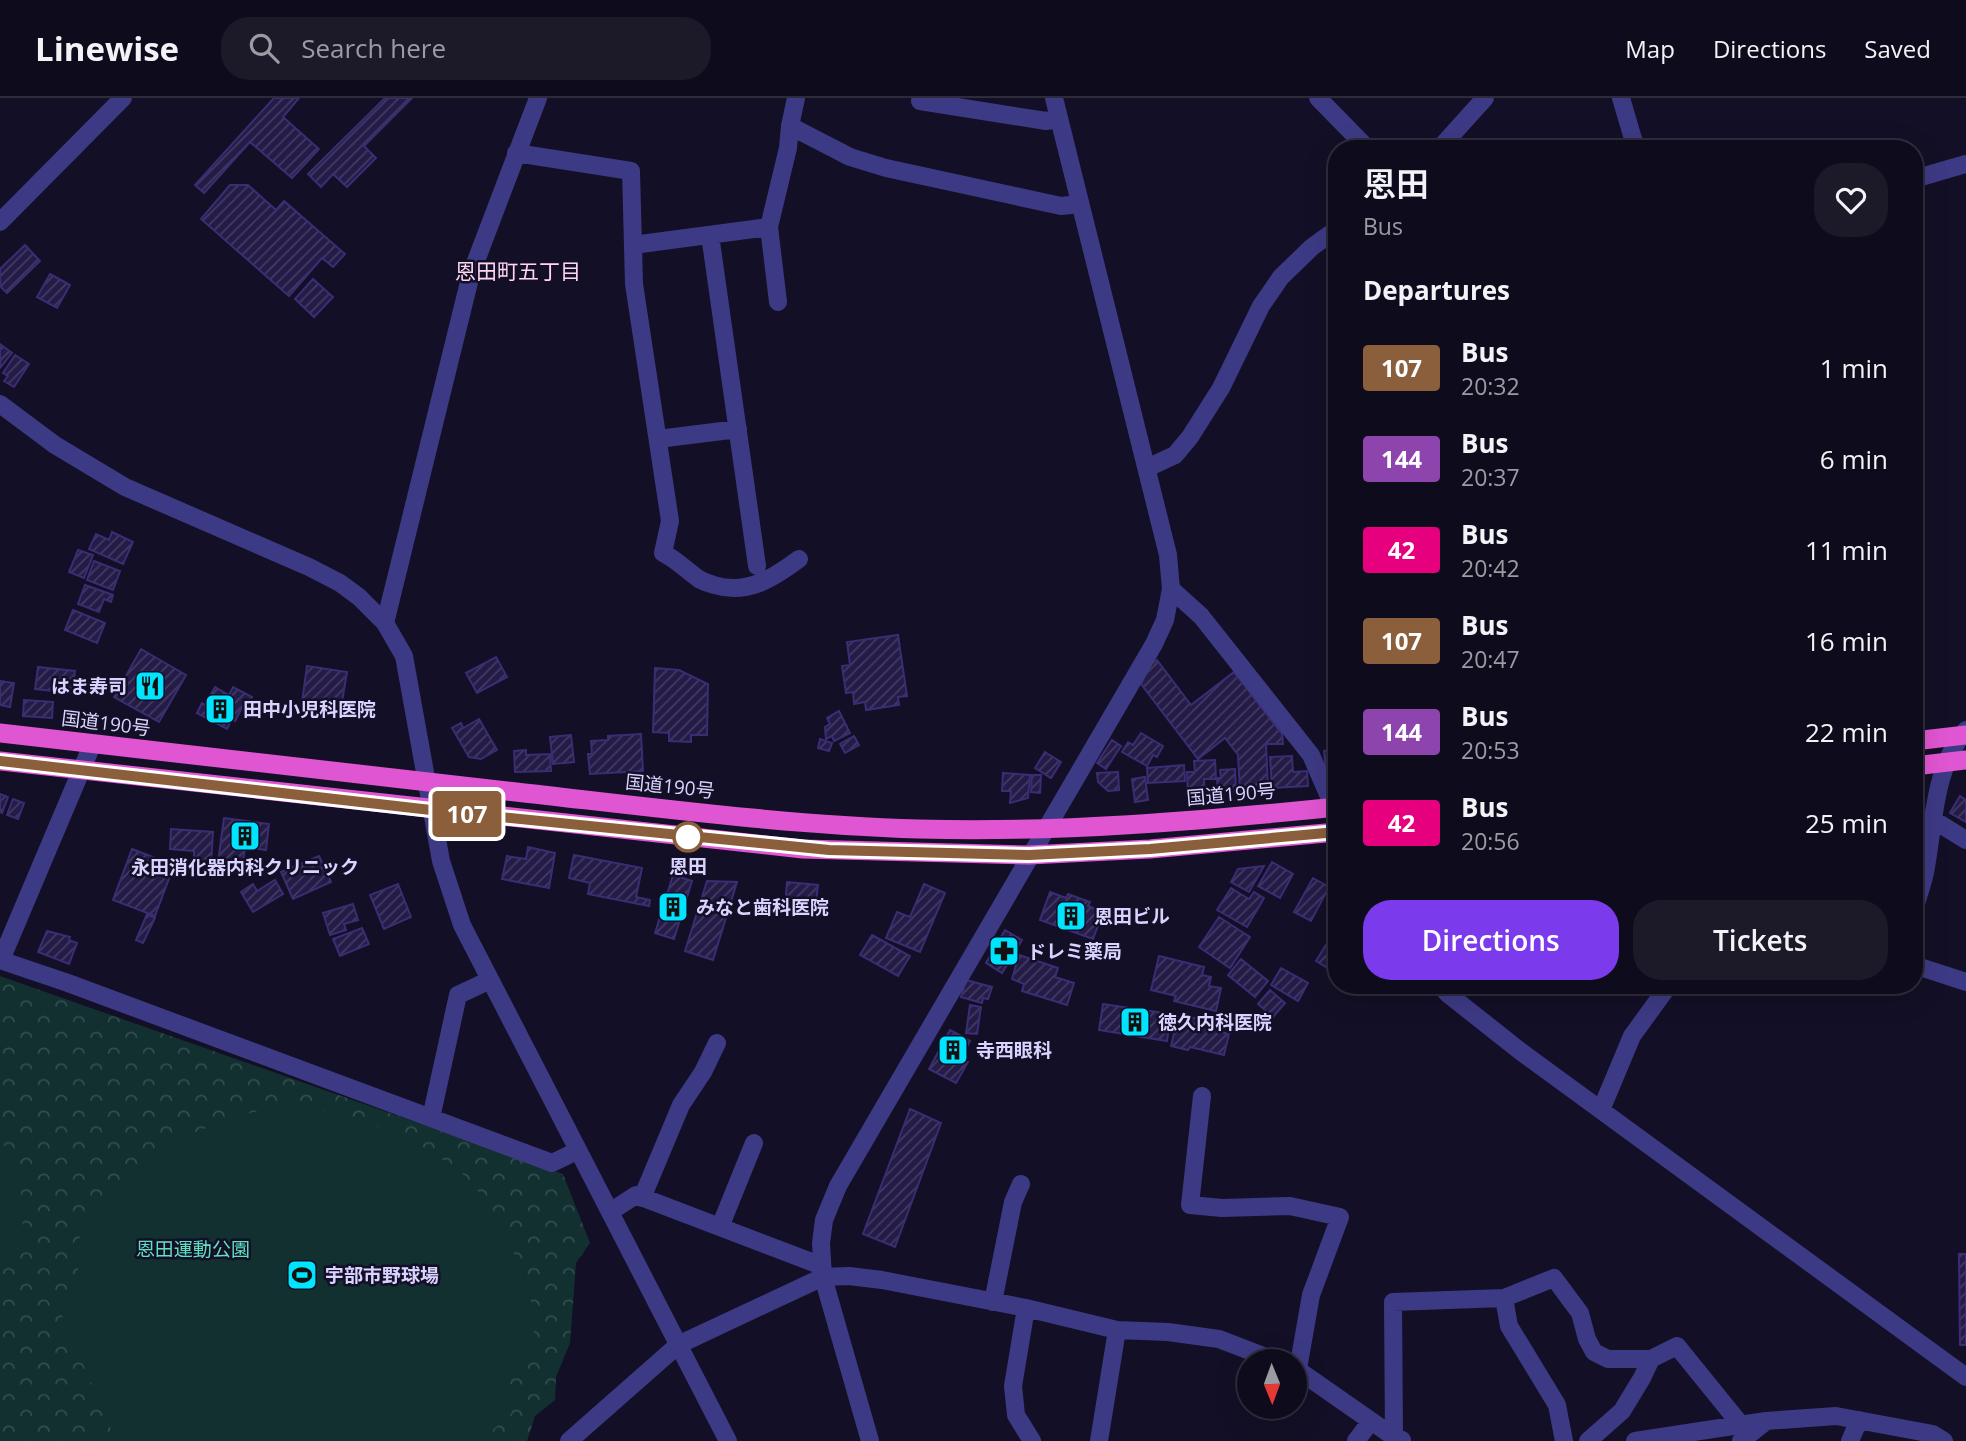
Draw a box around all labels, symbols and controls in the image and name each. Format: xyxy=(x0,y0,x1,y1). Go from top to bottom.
search box xyxy=(221,17,711,80)
text: Linewise xyxy=(35,26,179,71)
icon: search xyxy=(245,29,283,67)
text: Search here xyxy=(301,30,446,66)
text: Map xyxy=(1625,32,1675,65)
text: Directions xyxy=(1713,32,1826,65)
text: Saved xyxy=(1864,32,1931,65)
text: 恩田 xyxy=(1363,161,1429,206)
button: heart xyxy=(1814,163,1888,237)
text: Bus xyxy=(1363,210,1403,242)
district label: 恩田町五丁目 xyxy=(455,257,581,285)
text: Departures xyxy=(1363,272,1510,308)
text: Bus xyxy=(1461,334,1508,370)
text: 1 min xyxy=(1820,350,1888,386)
text: 107 xyxy=(1381,351,1422,384)
text: 20:32 xyxy=(1461,370,1520,402)
text: Bus xyxy=(1461,425,1508,461)
text: 6 min xyxy=(1820,441,1888,477)
text: 144 xyxy=(1381,442,1422,475)
text: 20:37 xyxy=(1461,461,1520,493)
text: Bus xyxy=(1461,516,1508,552)
text: 11 min xyxy=(1805,532,1888,568)
text: 42 xyxy=(1388,533,1415,566)
text: 20:42 xyxy=(1461,552,1520,584)
text: Bus xyxy=(1461,607,1508,643)
text: 16 min xyxy=(1805,623,1888,659)
text: 107 xyxy=(1381,624,1422,657)
text: 20:47 xyxy=(1461,643,1520,675)
restaurant icon: はま寿司 xyxy=(133,669,167,703)
place label: はま寿司 xyxy=(51,673,127,699)
building icon: 田中小児科医院 xyxy=(203,692,237,726)
place label: 田中小児科医院 xyxy=(243,696,376,722)
text: Bus xyxy=(1461,698,1508,734)
street label: 国道190号 xyxy=(60,705,152,741)
text: 22 min xyxy=(1805,714,1888,750)
text: 144 xyxy=(1381,715,1422,748)
text: 20:53 xyxy=(1461,734,1520,766)
street label: 国道190号 xyxy=(624,768,716,804)
street label: 国道190号 xyxy=(1185,777,1277,811)
text: Bus xyxy=(1461,789,1508,825)
line badge: 107 xyxy=(427,791,507,837)
text: 107 xyxy=(446,797,488,830)
text: 25 min xyxy=(1805,805,1888,841)
text: 42 xyxy=(1388,806,1415,839)
building icon: 永田消化器内科クリニック xyxy=(228,819,262,853)
marker: 恩田 xyxy=(673,822,703,852)
text: 20:56 xyxy=(1461,825,1520,857)
place label: 恩田 xyxy=(669,853,707,879)
place label: 永田消化器内科クリニック xyxy=(131,854,359,880)
building icon: みなと歯科医院 xyxy=(656,890,690,924)
place label: みなと歯科医院 xyxy=(696,894,829,920)
building icon: 恩田ビル xyxy=(1054,899,1088,933)
button: Directions xyxy=(1363,900,1619,980)
button: Tickets xyxy=(1633,900,1888,980)
place label: 恩田ビル xyxy=(1094,903,1170,929)
pharmacy icon: ドレミ薬局 xyxy=(987,934,1021,968)
place label: ドレミ薬局 xyxy=(1027,938,1122,964)
building icon: 徳久内科医院 xyxy=(1118,1005,1152,1039)
place label: 徳久内科医院 xyxy=(1158,1009,1272,1035)
building icon: 寺西眼科 xyxy=(936,1033,970,1067)
place label: 寺西眼科 xyxy=(976,1037,1052,1063)
park label: 恩田運動公園 xyxy=(136,1236,250,1262)
sports icon: 宇部市野球場 xyxy=(285,1258,319,1292)
place label: 宇部市野球場 xyxy=(325,1262,439,1288)
north arrow xyxy=(1237,1349,1307,1419)
map controls xyxy=(1237,1349,1307,1419)

